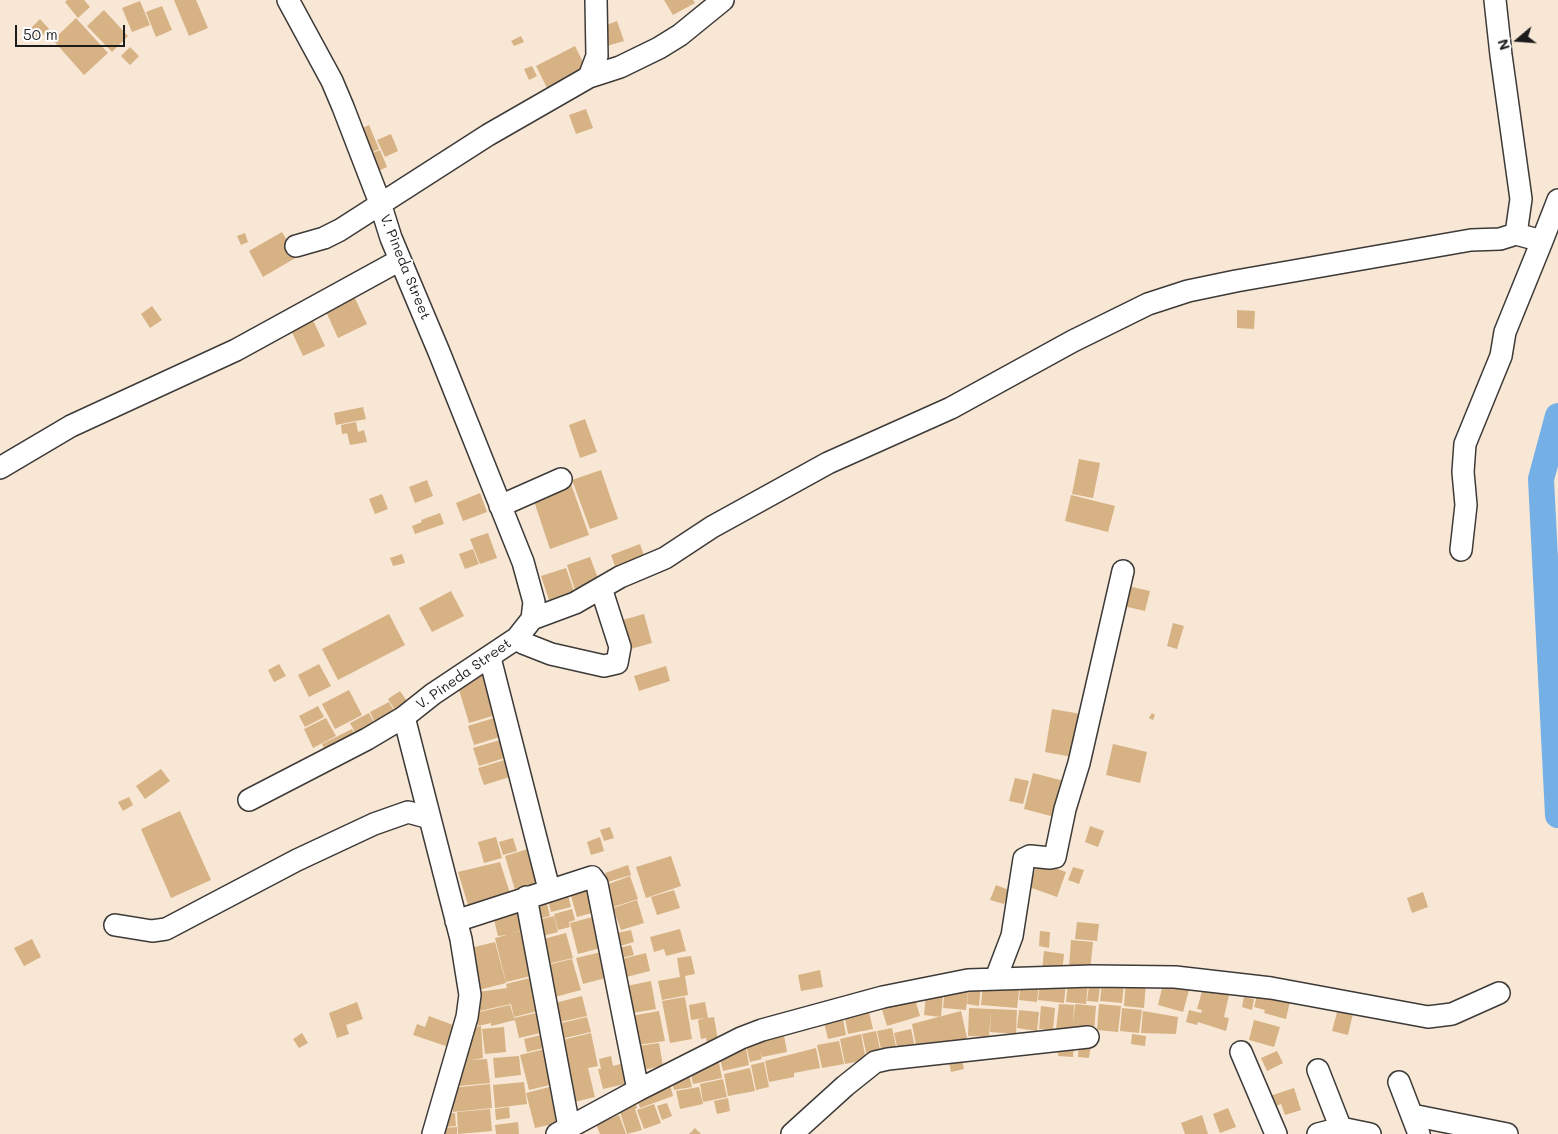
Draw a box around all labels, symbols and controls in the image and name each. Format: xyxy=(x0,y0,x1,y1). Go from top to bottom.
scale bar xyxy=(18,15,128,47)
north arrow xyxy=(1493,15,1543,65)
text: 50 m xyxy=(23,24,58,44)
text: N xyxy=(1493,37,1514,53)
street label: V. Pineda Street xyxy=(376,212,434,322)
street label: V. Pineda Street xyxy=(413,635,515,713)

